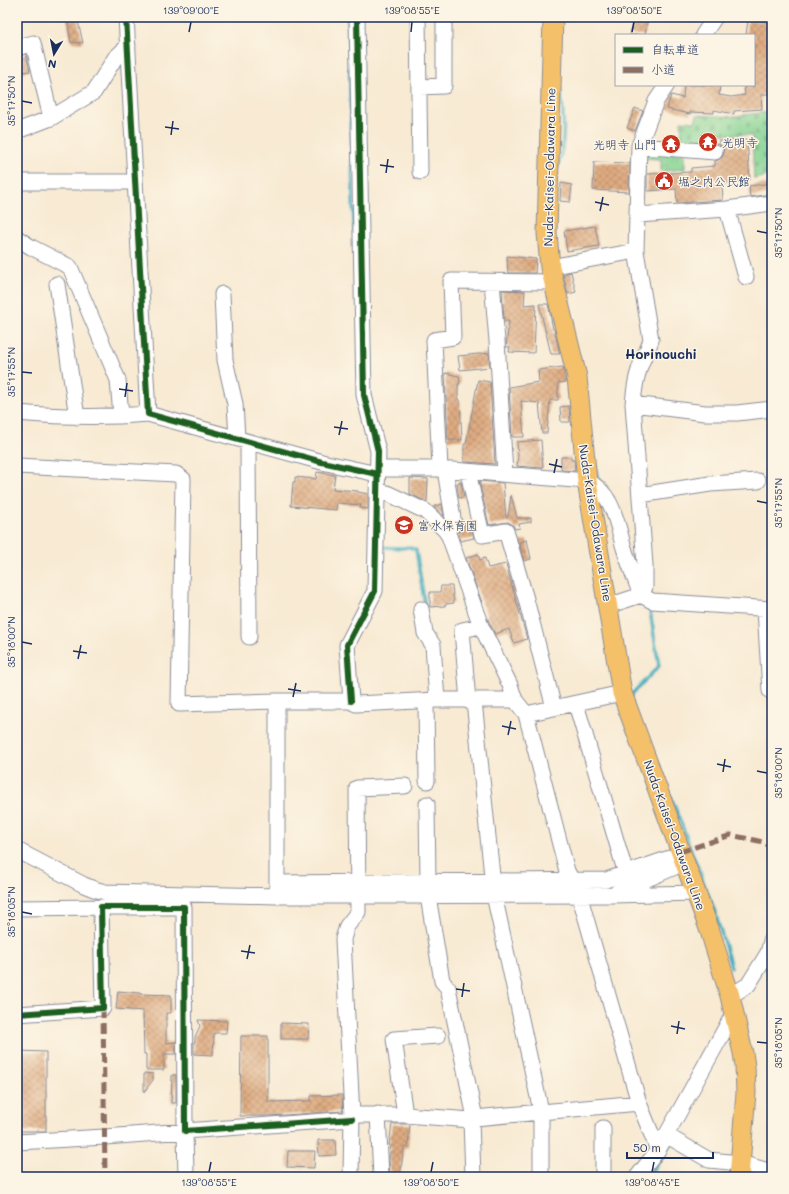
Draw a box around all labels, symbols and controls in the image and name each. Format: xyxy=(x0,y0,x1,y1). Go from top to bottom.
text: 139°09'00"E xyxy=(163,3,219,17)
text: 139°08'55"E xyxy=(384,3,440,17)
text: 139°08'50"E xyxy=(606,3,662,17)
north arrow xyxy=(34,34,74,74)
legend xyxy=(615,34,755,86)
text: 自転車道 xyxy=(651,41,699,57)
text: N xyxy=(47,56,58,72)
text: 小道 xyxy=(651,61,675,77)
text: 35°17'50"N xyxy=(4,76,18,126)
street label: Nuda-Kaisei-Odawara Line xyxy=(540,87,558,247)
temple icon: 光明寺 xyxy=(697,131,719,153)
temple icon: 光明寺 山門 xyxy=(660,133,682,155)
place label: 光明寺 xyxy=(722,134,758,150)
place label: 光明寺 山門 xyxy=(593,136,657,152)
public building icon: 堀之内公民館 xyxy=(653,170,675,192)
place label: 堀之内公民館 xyxy=(678,173,750,189)
text: 35°17'50"N xyxy=(771,208,785,258)
district label: Horinouchi xyxy=(625,345,697,362)
text: 35°17'55"N xyxy=(4,347,18,397)
street label: Nuda-Kaisei-Odawara Line xyxy=(576,443,616,603)
text: 35°17'55"N xyxy=(771,478,785,528)
school or university icon: 富水保育園 xyxy=(393,514,415,536)
place label: 富水保育園 xyxy=(418,517,478,533)
text: 35°18'00"N xyxy=(4,616,18,668)
text: 35°18'00"N xyxy=(771,747,785,799)
street label: Nuda-Kaisei-Odawara Line xyxy=(640,758,710,912)
text: 35°18'05"N xyxy=(4,886,18,938)
text: 35°18'05"N xyxy=(771,1017,785,1069)
scale bar xyxy=(627,1134,713,1160)
text: 50 m xyxy=(633,1139,661,1155)
text: 139°08'55"E xyxy=(181,1175,237,1189)
text: 139°08'50"E xyxy=(403,1175,459,1189)
text: 139°08'45"E xyxy=(624,1175,680,1189)

